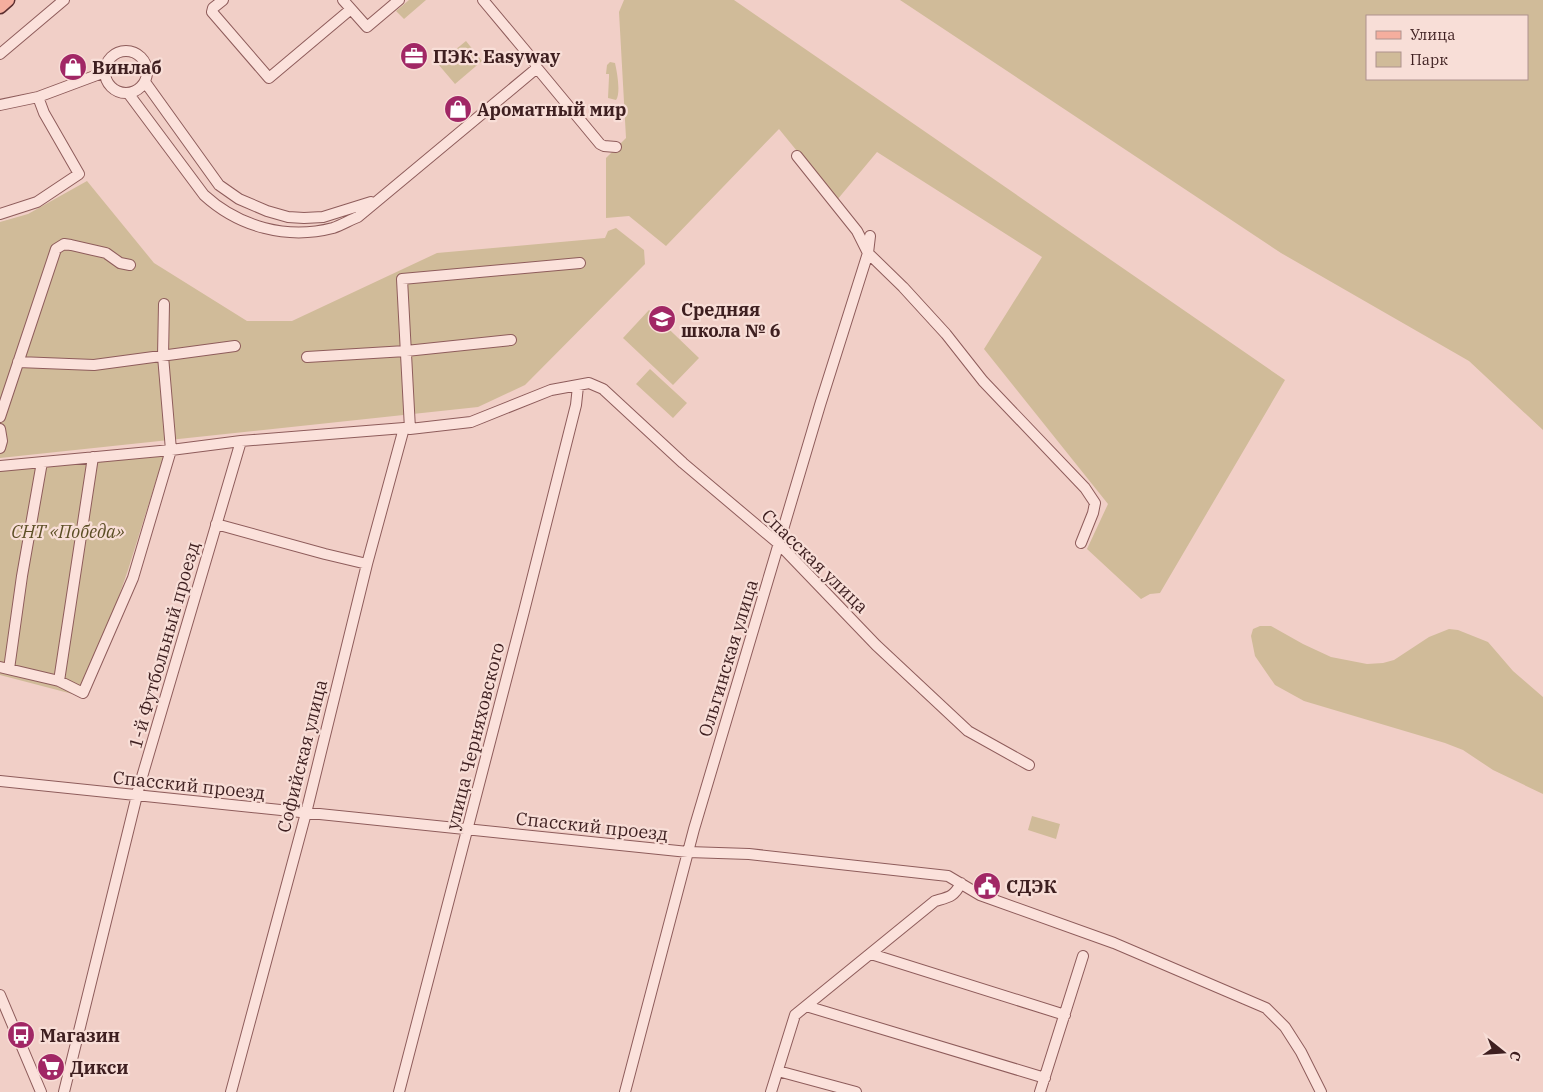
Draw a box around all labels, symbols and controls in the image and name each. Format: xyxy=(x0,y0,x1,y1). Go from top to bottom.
legend xyxy=(1366,15,1528,80)
text: Улица xyxy=(1410,25,1455,44)
office icon: ПЭК: Easyway xyxy=(399,41,429,71)
place label: ПЭК: Easyway xyxy=(433,45,561,68)
text: Парк xyxy=(1410,50,1448,69)
shop icon: Винлаб xyxy=(58,52,88,82)
place label: Винлаб xyxy=(92,56,162,79)
shop icon: Ароматный мир xyxy=(443,94,473,124)
place label: Ароматный мир xyxy=(477,98,626,121)
place label: Средняя школа № 6 xyxy=(681,298,781,342)
school or university icon: Средняя школа № 6 xyxy=(647,304,677,334)
street label: Спасская улица xyxy=(757,504,873,618)
park label: СНТ «Победа» xyxy=(11,520,125,543)
street label: 1-й Футбольный проезд xyxy=(123,539,205,751)
street label: Ольгинская улица xyxy=(693,576,763,739)
street label: улица Черняховского xyxy=(441,640,509,832)
street label: Софийская улица xyxy=(272,677,332,835)
street label: Спасский проезд xyxy=(112,766,266,804)
street label: Спасский проезд xyxy=(515,807,669,845)
public building icon: СДЭК xyxy=(972,871,1002,901)
place label: СДЭК xyxy=(1006,875,1058,898)
bus stop icon: Магазин xyxy=(6,1020,36,1050)
place label: Магазин xyxy=(40,1024,120,1047)
north arrow xyxy=(1478,1027,1528,1077)
text: С xyxy=(1505,1049,1525,1063)
supermarket icon: Дикси xyxy=(36,1052,66,1082)
place label: Дикси xyxy=(70,1056,129,1079)

